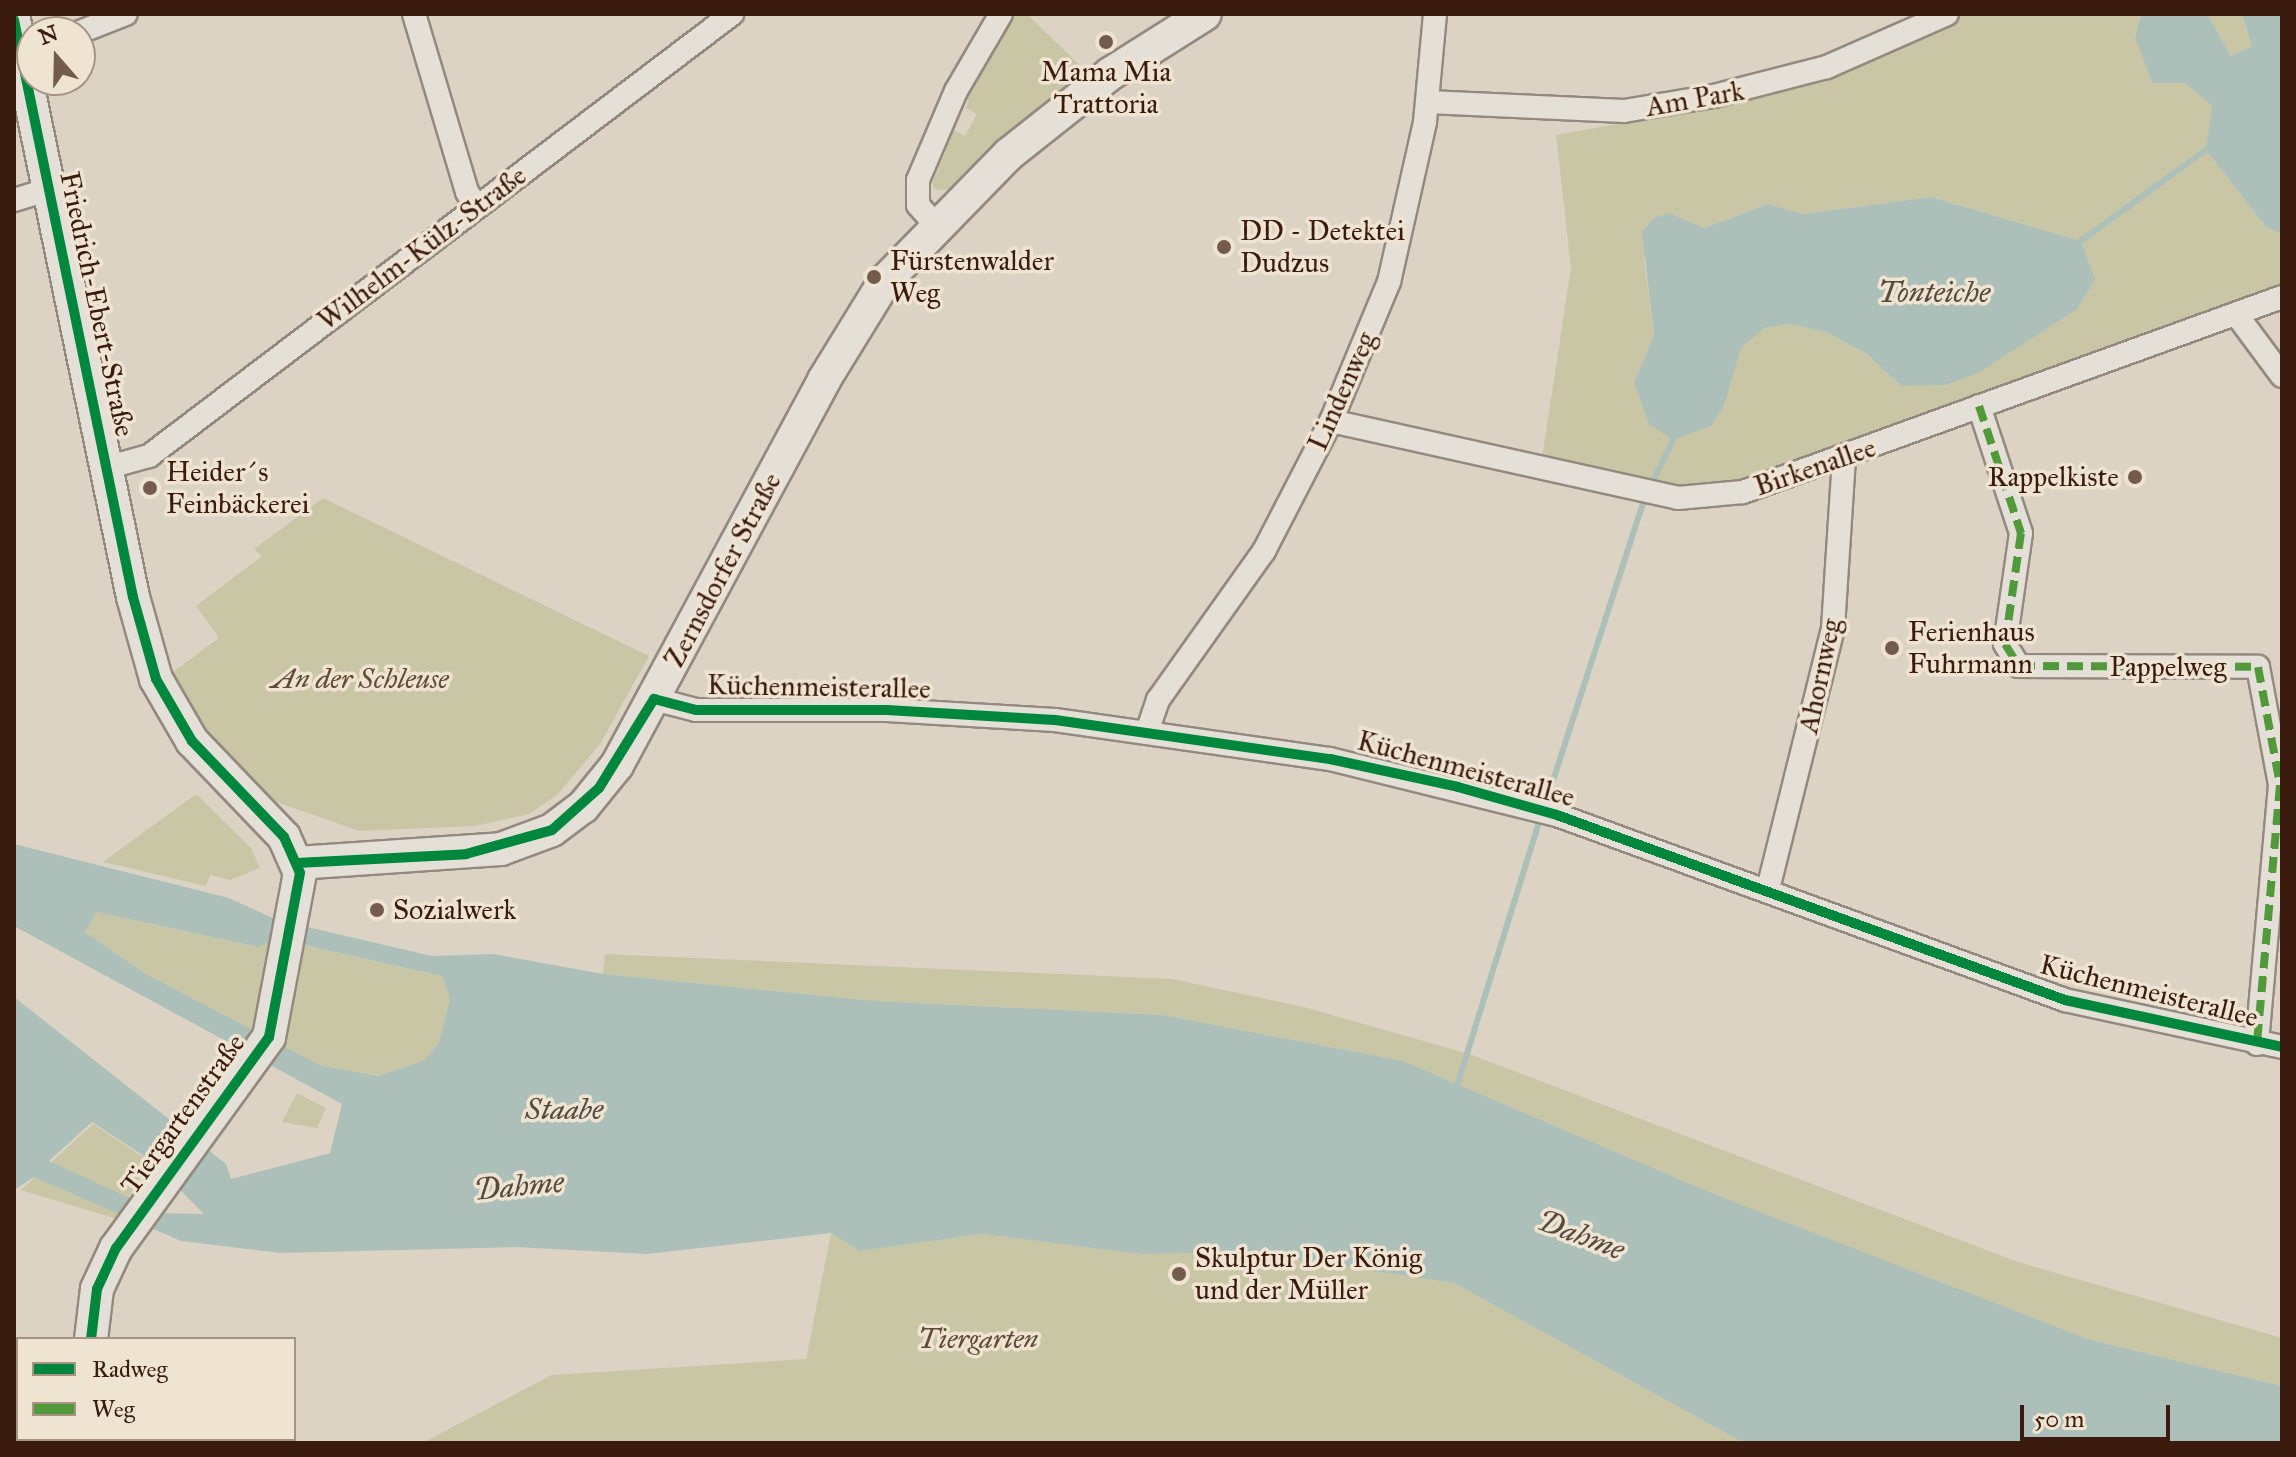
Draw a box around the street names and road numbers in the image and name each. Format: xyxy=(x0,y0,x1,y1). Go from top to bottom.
street label: Am Park xyxy=(1643,74,1747,124)
street label: Wilhelm-Külz-Straße xyxy=(311,159,533,337)
street label: Friedrich-Ebert-Straße xyxy=(52,168,142,440)
street label: Lindenweg xyxy=(1301,326,1383,456)
street label: Birkenallee xyxy=(1750,431,1880,503)
street label: Zernsdorfer Straße xyxy=(658,467,788,673)
street label: Ahornweg xyxy=(1791,615,1849,737)
street label: Pappelweg xyxy=(2109,650,2227,684)
street label: Küchenmeisterallee xyxy=(707,668,931,706)
street label: Küchenmeisterallee xyxy=(1354,724,1578,814)
street label: Küchenmeisterallee xyxy=(2036,948,2262,1034)
street label: Tiergartenstraße xyxy=(114,1027,252,1201)

